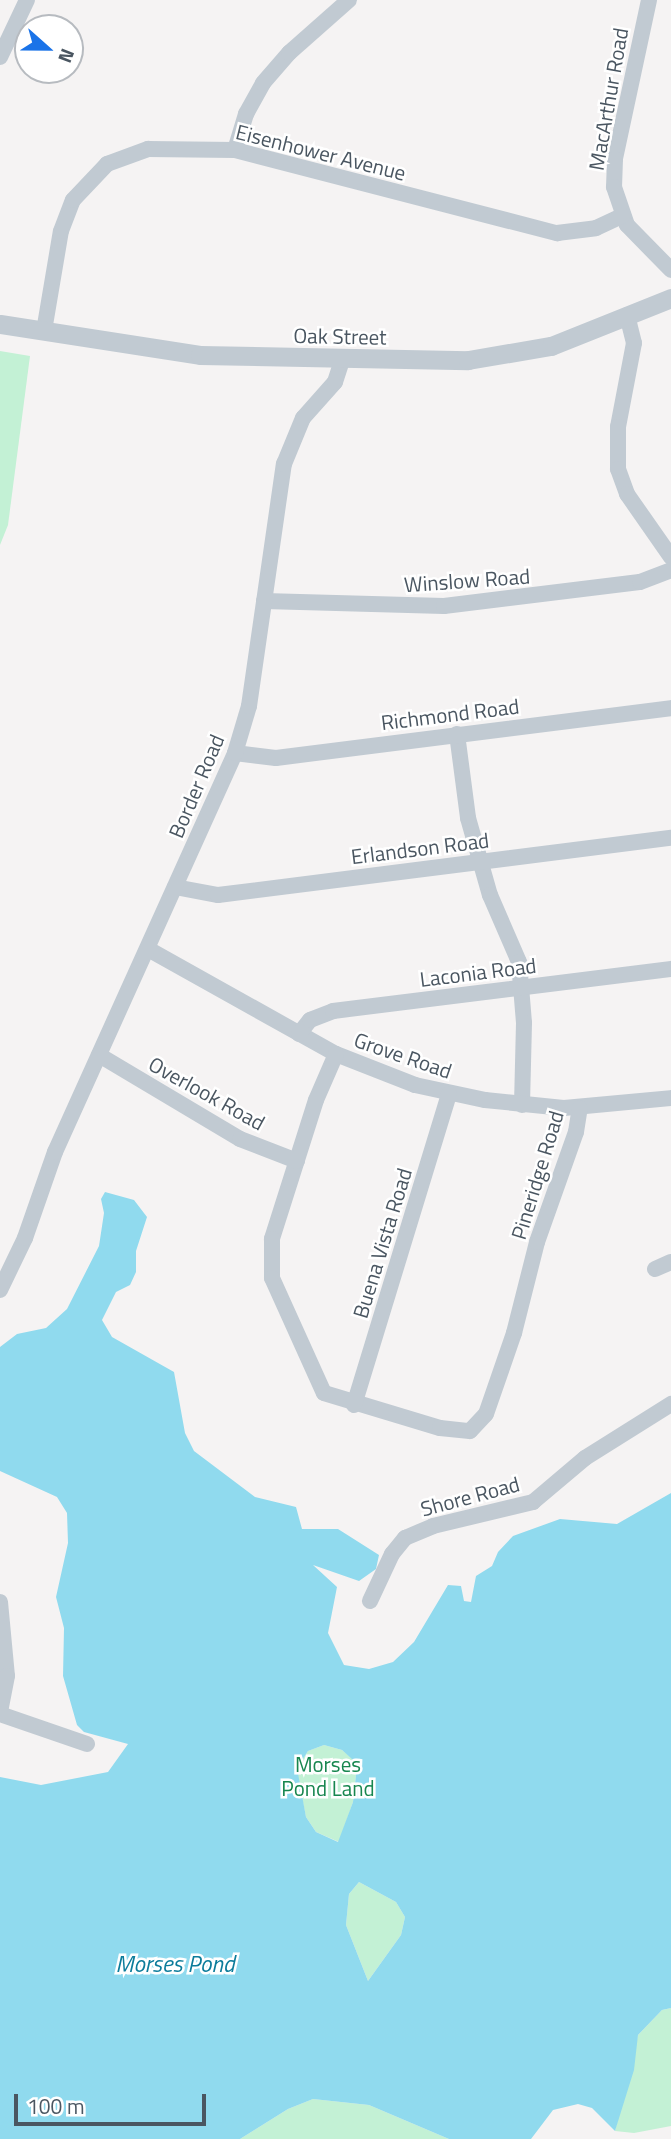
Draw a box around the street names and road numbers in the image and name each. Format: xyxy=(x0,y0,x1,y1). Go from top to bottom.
street label: MacArthur Road xyxy=(583,26,633,172)
street label: Eisenhower Avenue xyxy=(233,119,409,185)
street label: Oak Street xyxy=(293,323,387,349)
street label: Winslow Road xyxy=(403,563,531,597)
street label: Richmond Road xyxy=(379,693,521,735)
street label: Border Road xyxy=(163,730,229,842)
street label: Erlandson Road xyxy=(350,827,490,869)
street label: Laconia Road xyxy=(418,952,538,992)
street label: Grove Road xyxy=(351,1027,455,1083)
street label: Overlook Road xyxy=(145,1051,269,1135)
street label: Pineridge Road xyxy=(505,1108,569,1242)
street label: Buena Vista Road xyxy=(347,1165,417,1321)
street label: Shore Road xyxy=(418,1471,522,1521)

